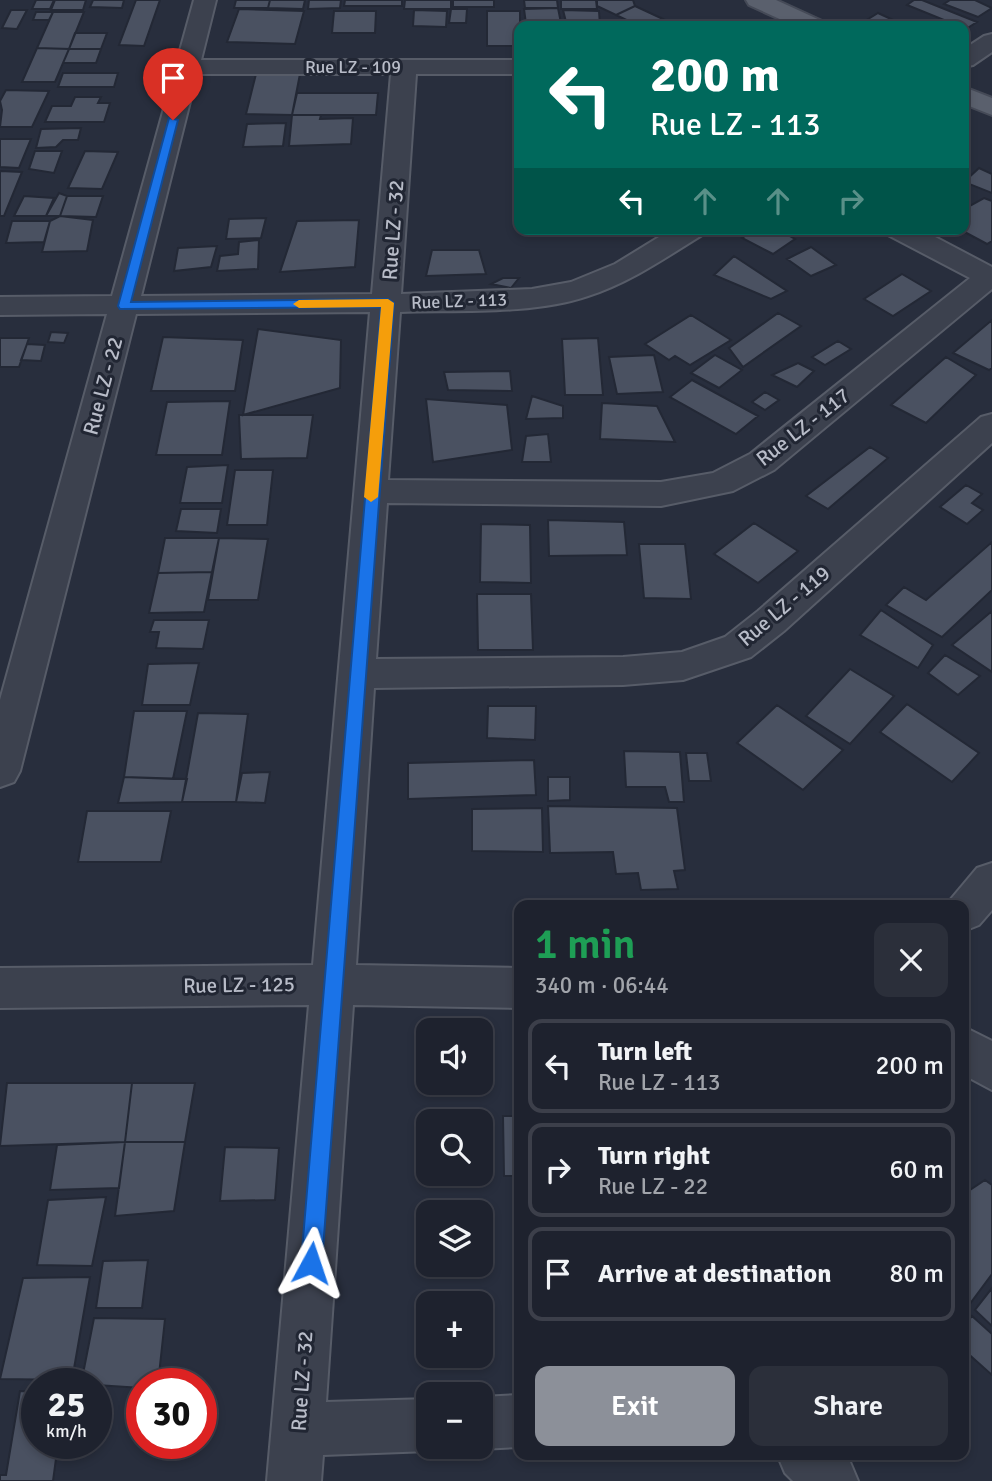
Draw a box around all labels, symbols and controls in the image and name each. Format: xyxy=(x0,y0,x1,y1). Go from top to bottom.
text: 200 m xyxy=(650,45,780,105)
pin xyxy=(143,48,203,120)
icon: left xyxy=(535,49,626,140)
street label: Rue LZ - 109 xyxy=(305,56,401,78)
icon: arrive xyxy=(154,59,192,97)
text: Rue LZ - 113 xyxy=(650,105,821,144)
street label: Rue LZ - 32 xyxy=(377,179,409,281)
icon: left xyxy=(613,182,651,220)
icon: ahead xyxy=(686,182,724,220)
icon: ahead xyxy=(759,182,797,220)
icon: right xyxy=(832,182,870,220)
street label: Rue LZ - 113 xyxy=(411,288,507,314)
street label: Rue LZ - 22 xyxy=(77,334,129,438)
street label: Rue LZ - 117 xyxy=(751,382,855,472)
street label: Rue LZ - 119 xyxy=(733,560,835,652)
text: 1 min xyxy=(535,919,636,970)
button: close xyxy=(874,923,948,997)
street label: Rue LZ - 125 xyxy=(183,971,295,999)
text: 340 m · 06:44 xyxy=(535,971,669,1000)
map controls xyxy=(416,1018,493,1459)
button: sound xyxy=(416,1018,493,1095)
text: Turn left xyxy=(598,1036,692,1068)
icon: left xyxy=(539,1047,577,1085)
text: 200 m xyxy=(875,1050,944,1082)
text: Rue LZ - 113 xyxy=(598,1068,721,1097)
button: search xyxy=(416,1109,493,1186)
text: Turn right xyxy=(598,1140,710,1172)
icon: right xyxy=(539,1151,577,1189)
text: 60 m xyxy=(889,1154,944,1186)
text: Rue LZ - 22 xyxy=(598,1172,708,1201)
button: layers xyxy=(416,1200,493,1277)
position arrow xyxy=(274,1226,348,1300)
icon: arrive xyxy=(539,1255,577,1293)
text: Arrive at destination xyxy=(598,1258,831,1290)
text: 80 m xyxy=(889,1258,944,1290)
button: + xyxy=(416,1291,493,1368)
street label: Rue LZ - 32 xyxy=(286,1330,318,1432)
button: Exit xyxy=(535,1366,735,1446)
button: Share xyxy=(749,1366,948,1446)
speed limit sign: 30 xyxy=(126,1368,217,1459)
button: − xyxy=(416,1382,493,1459)
text: 25 xyxy=(48,1383,85,1426)
text: km/h xyxy=(46,1420,87,1442)

